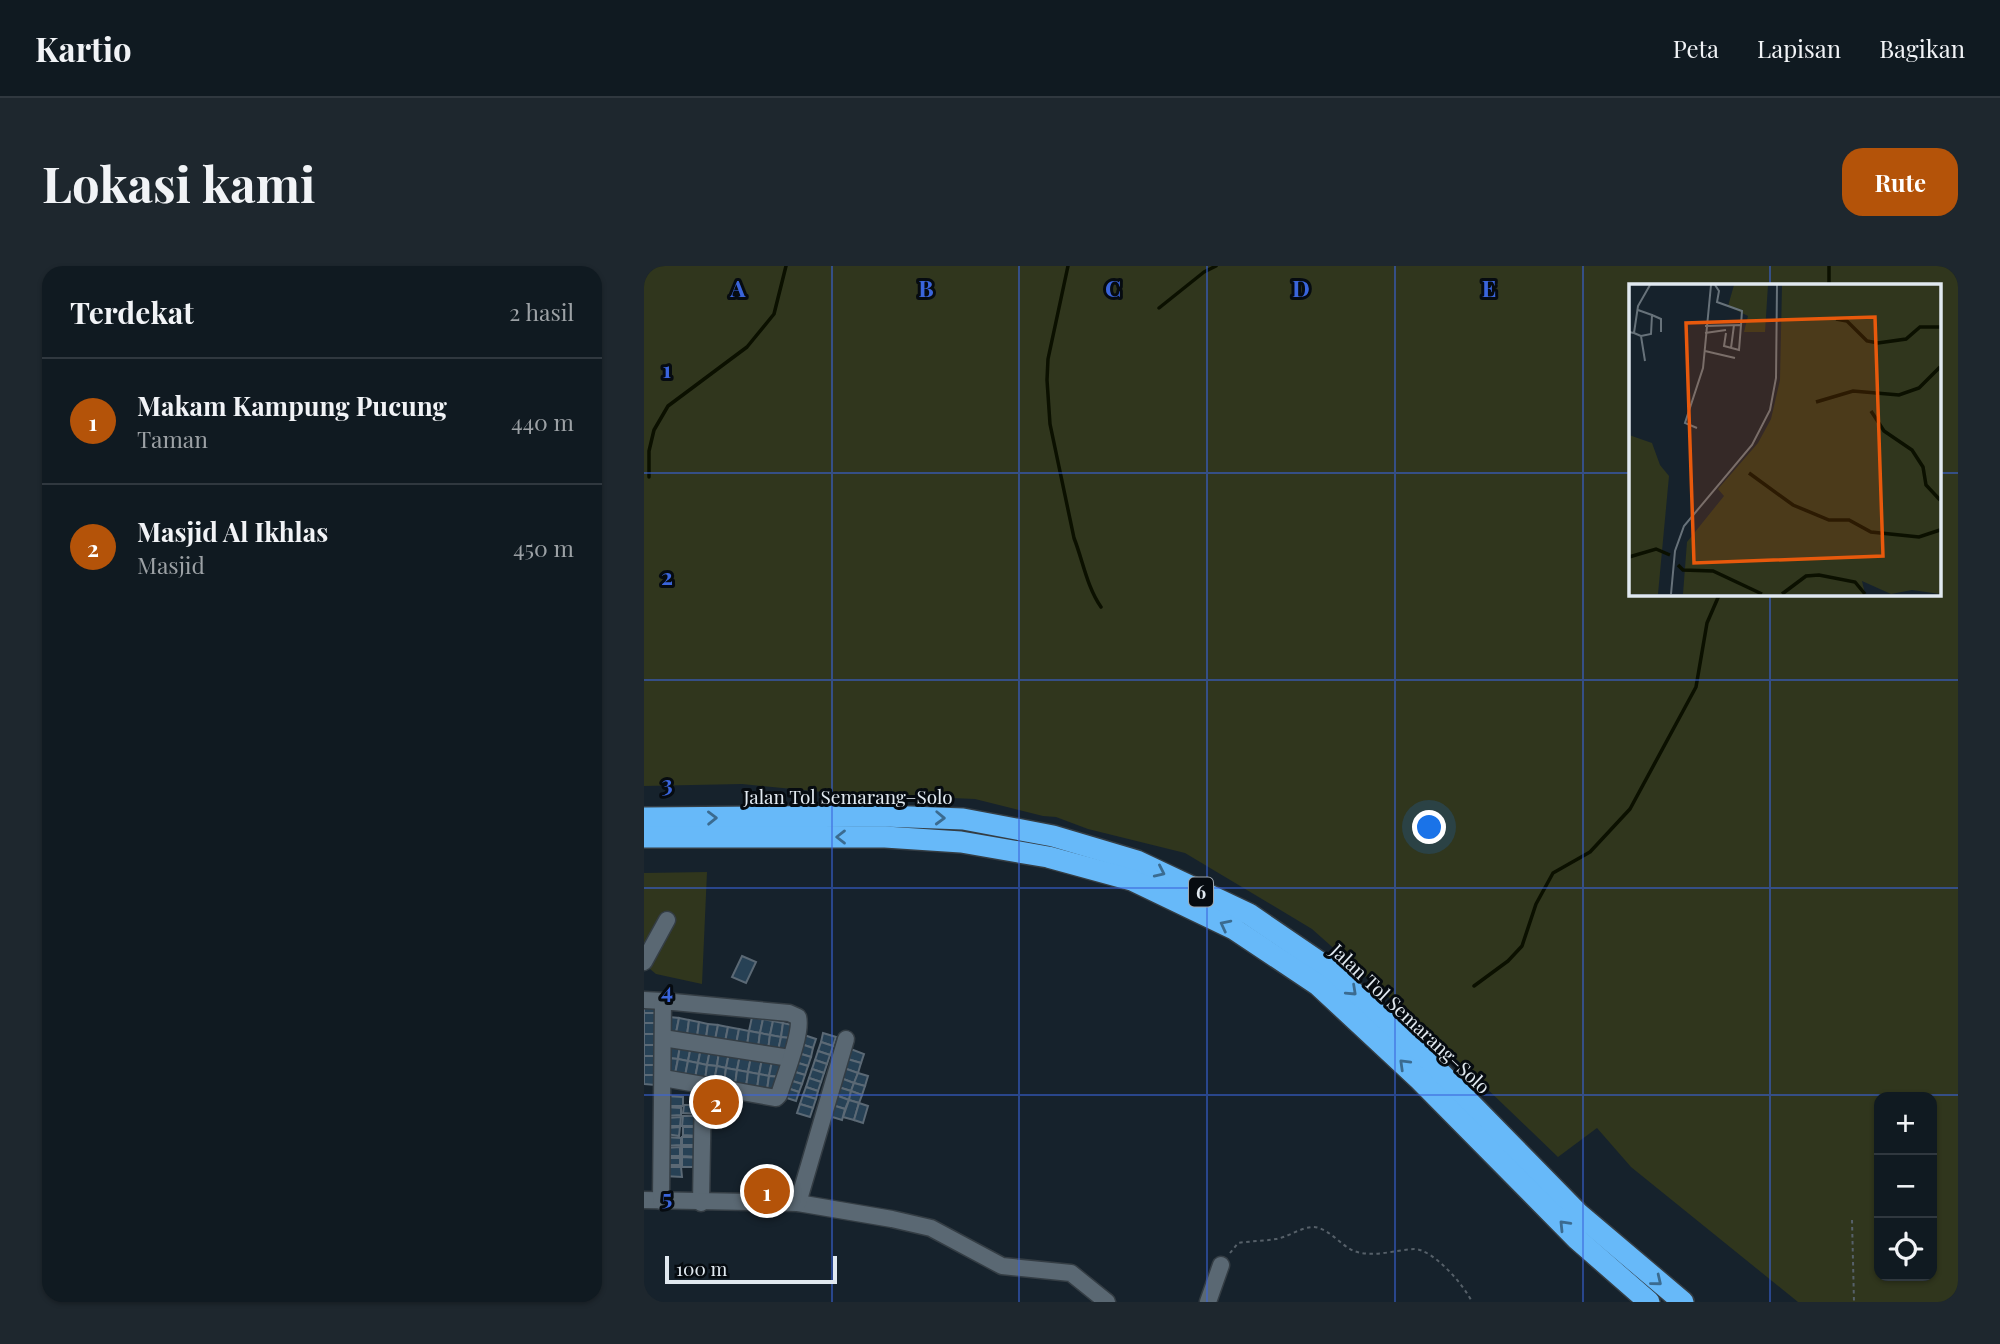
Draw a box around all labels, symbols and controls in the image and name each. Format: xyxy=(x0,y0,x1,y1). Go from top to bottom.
text: Kartio xyxy=(35,26,132,70)
text: Peta xyxy=(1673,32,1719,64)
text: Lapisan xyxy=(1757,32,1841,64)
text: Bagikan xyxy=(1879,32,1965,64)
button: Rute xyxy=(1842,148,1958,216)
text: Lokasi kami xyxy=(42,150,316,215)
text: A xyxy=(729,272,746,303)
text: B xyxy=(918,272,934,303)
text: C xyxy=(1105,272,1121,303)
text: D xyxy=(1292,272,1310,303)
text: E xyxy=(1482,272,1496,303)
inset map xyxy=(1629,284,1940,595)
text: Terdekat xyxy=(70,292,194,332)
text: 2 hasil xyxy=(509,296,574,327)
text: 1 xyxy=(663,353,672,384)
text: Makam Kampung Pucung xyxy=(137,388,447,423)
text: 1 xyxy=(89,406,97,437)
text: 440 m xyxy=(511,406,574,437)
text: Taman xyxy=(137,423,208,454)
text: Masjid Al Ikhlas xyxy=(137,514,328,549)
text: 2 xyxy=(87,532,99,563)
text: 450 m xyxy=(513,532,574,563)
text: Masjid xyxy=(137,549,205,580)
text: 2 xyxy=(661,560,673,591)
text: 3 xyxy=(661,767,673,798)
street label: Jalan Tol Semarang–Solo xyxy=(742,783,953,809)
one-way arrow xyxy=(707,810,718,826)
your location xyxy=(1412,810,1446,844)
one-way arrow xyxy=(934,811,945,826)
one-way arrow xyxy=(835,829,845,845)
one-way arrow xyxy=(1153,863,1165,877)
road number: 6 xyxy=(1189,878,1213,906)
one-way arrow xyxy=(1220,919,1232,933)
street label: Jalan Tol Semarang–Solo xyxy=(1325,936,1496,1099)
text: 4 xyxy=(661,974,673,1005)
one-way arrow xyxy=(1344,983,1357,995)
one-way arrow xyxy=(1399,1059,1412,1072)
pin: 2 xyxy=(693,1076,739,1128)
map controls xyxy=(1874,1092,1937,1281)
button: + xyxy=(1874,1092,1937,1155)
button: − xyxy=(1874,1155,1937,1218)
pin: 1 xyxy=(744,1165,790,1217)
text: 5 xyxy=(662,1181,672,1212)
button: locate xyxy=(1874,1218,1937,1281)
one-way arrow xyxy=(1559,1221,1572,1234)
scale bar xyxy=(665,1253,836,1285)
text: 100 m xyxy=(676,1255,727,1281)
one-way arrow xyxy=(1649,1273,1662,1285)

